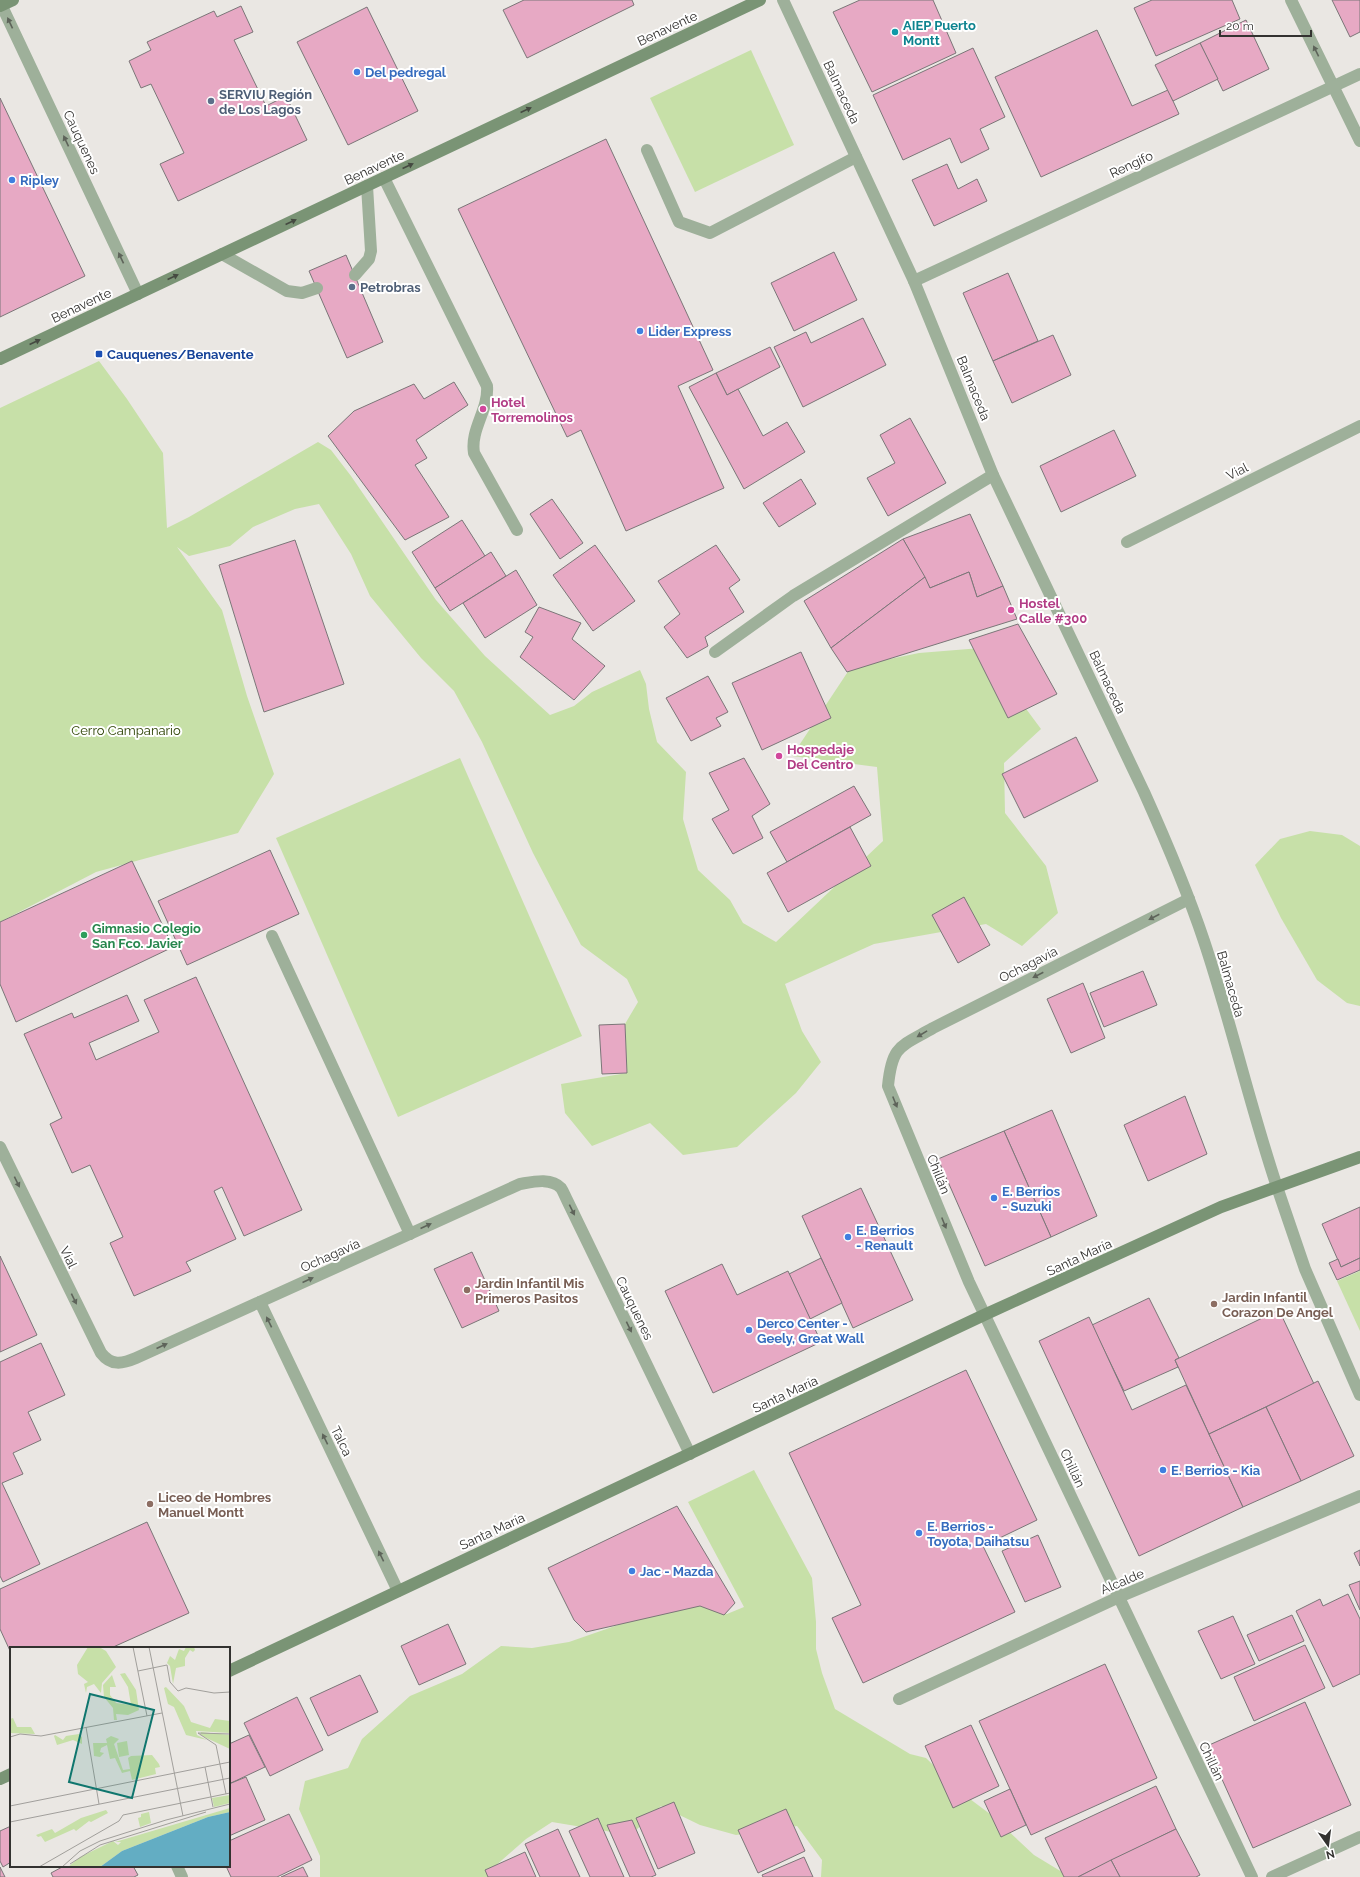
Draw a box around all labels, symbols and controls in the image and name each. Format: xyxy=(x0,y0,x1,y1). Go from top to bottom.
street label: Benavente xyxy=(635,8,700,49)
scale bar xyxy=(1220,12,1311,38)
one-way arrow xyxy=(7,17,13,29)
place label: AIEP Puerto Montt xyxy=(903,18,976,48)
text: 20 m xyxy=(1226,19,1254,33)
marker: AIEP Puerto Montt xyxy=(890,27,900,37)
one-way arrow xyxy=(1313,45,1319,57)
street label: Balmaceda xyxy=(820,58,863,126)
place label: Del pedregal xyxy=(365,65,447,80)
marker: Del pedregal xyxy=(352,67,362,77)
place label: SERVIU Región de Los Lagos xyxy=(219,87,312,117)
marker: SERVIU Región de Los Lagos xyxy=(206,96,216,106)
one-way arrow xyxy=(520,107,532,113)
street label: Cauquenes xyxy=(60,108,103,176)
one-way arrow xyxy=(63,135,69,146)
street label: Benavente xyxy=(342,147,407,188)
street label: Rengifo xyxy=(1107,148,1156,181)
one-way arrow xyxy=(403,163,414,169)
place label: Ripley xyxy=(20,173,59,188)
marker: Ripley xyxy=(7,175,17,185)
one-way arrow xyxy=(285,219,296,225)
one-way arrow xyxy=(118,253,124,264)
one-way arrow xyxy=(168,274,179,280)
place label: Petrobras xyxy=(360,280,421,295)
marker: Petrobras xyxy=(347,282,357,292)
street label: Benavente xyxy=(49,285,114,326)
place label: Lider Express xyxy=(648,324,732,339)
marker: Lider Express xyxy=(635,326,645,336)
one-way arrow xyxy=(30,339,41,345)
place label: Cauquenes/Benavente xyxy=(107,347,254,362)
marker: Cauquenes/Benavente xyxy=(94,349,104,359)
street label: Balmaceda xyxy=(954,354,993,423)
place label: Hotel Torremolinos xyxy=(491,395,574,425)
marker: Hotel Torremolinos xyxy=(478,404,488,414)
street label: Vial xyxy=(1224,459,1251,483)
place label: Hostel Calle #300 xyxy=(1019,596,1087,626)
marker: Hostel Calle #300 xyxy=(1006,605,1016,615)
street label: Balmaceda xyxy=(1086,648,1129,716)
park label: Cerro Campanario xyxy=(71,723,181,738)
place label: Hospedaje Del Centro xyxy=(787,742,854,772)
marker: Hospedaje Del Centro xyxy=(774,751,784,761)
one-way arrow xyxy=(1149,913,1160,920)
place label: Gimnasio Colegio San Fco. Javier xyxy=(92,921,201,951)
marker: Gimnasio Colegio San Fco. Javier xyxy=(79,930,89,940)
street label: Ochagavía xyxy=(997,943,1060,986)
street label: Balmaceda xyxy=(1214,949,1247,1019)
one-way arrow xyxy=(1032,972,1044,978)
one-way arrow xyxy=(916,1030,928,1037)
one-way arrow xyxy=(892,1097,898,1108)
street label: Chillán xyxy=(924,1152,953,1196)
one-way arrow xyxy=(14,1177,20,1188)
place label: E. Berrios - Suzuki xyxy=(1002,1184,1061,1214)
marker: E. Berrios - Suzuki xyxy=(989,1193,999,1203)
one-way arrow xyxy=(569,1205,575,1216)
one-way arrow xyxy=(942,1217,948,1229)
one-way arrow xyxy=(421,1223,432,1229)
place label: E. Berrios - Renault xyxy=(856,1223,915,1253)
marker: E. Berrios - Renault xyxy=(843,1232,853,1242)
street label: Ochagavía xyxy=(298,1236,362,1275)
street label: Santa María xyxy=(1044,1236,1114,1279)
street label: Vial xyxy=(57,1244,80,1271)
street label: Cauquenes xyxy=(613,1274,656,1342)
place label: Jardin Infantil Mis Primeros Pasitos xyxy=(475,1276,585,1306)
one-way arrow xyxy=(302,1277,314,1283)
marker: Jardin Infantil Mis Primeros Pasitos xyxy=(462,1285,472,1295)
place label: Jardin Infantil Corazon De Angel xyxy=(1222,1290,1334,1320)
one-way arrow xyxy=(71,1293,77,1305)
marker: Jardin Infantil Corazon De Angel xyxy=(1209,1299,1219,1309)
one-way arrow xyxy=(266,1316,272,1327)
place label: Derco Center - Geely, Great Wall xyxy=(757,1316,865,1346)
one-way arrow xyxy=(626,1321,632,1333)
marker: Derco Center - Geely, Great Wall xyxy=(744,1325,754,1335)
one-way arrow xyxy=(156,1343,168,1349)
street label: Santa María xyxy=(750,1373,820,1416)
street label: Talca xyxy=(328,1424,355,1459)
one-way arrow xyxy=(322,1433,328,1444)
street label: Chillán xyxy=(1057,1446,1088,1490)
place label: E. Berrios - Kia xyxy=(1171,1463,1261,1478)
marker: E. Berrios - Kia xyxy=(1158,1465,1168,1475)
place label: Liceo de Hombres Manuel Montt xyxy=(158,1490,272,1520)
marker: Liceo de Hombres Manuel Montt xyxy=(145,1499,155,1509)
street label: Santa María xyxy=(457,1510,527,1553)
place label: E. Berrios - Toyota, Daihatsu xyxy=(927,1519,1029,1549)
marker: E. Berrios - Toyota, Daihatsu xyxy=(914,1528,924,1538)
one-way arrow xyxy=(378,1550,384,1562)
place label: Jac - Mazda xyxy=(640,1564,714,1579)
street label: Alcalde xyxy=(1098,1565,1147,1597)
marker: Jac - Mazda xyxy=(627,1566,637,1576)
inset map xyxy=(10,1647,230,1867)
street label: Chillán xyxy=(1196,1739,1227,1783)
north arrow xyxy=(1308,1825,1348,1865)
text: N xyxy=(1325,1847,1336,1862)

